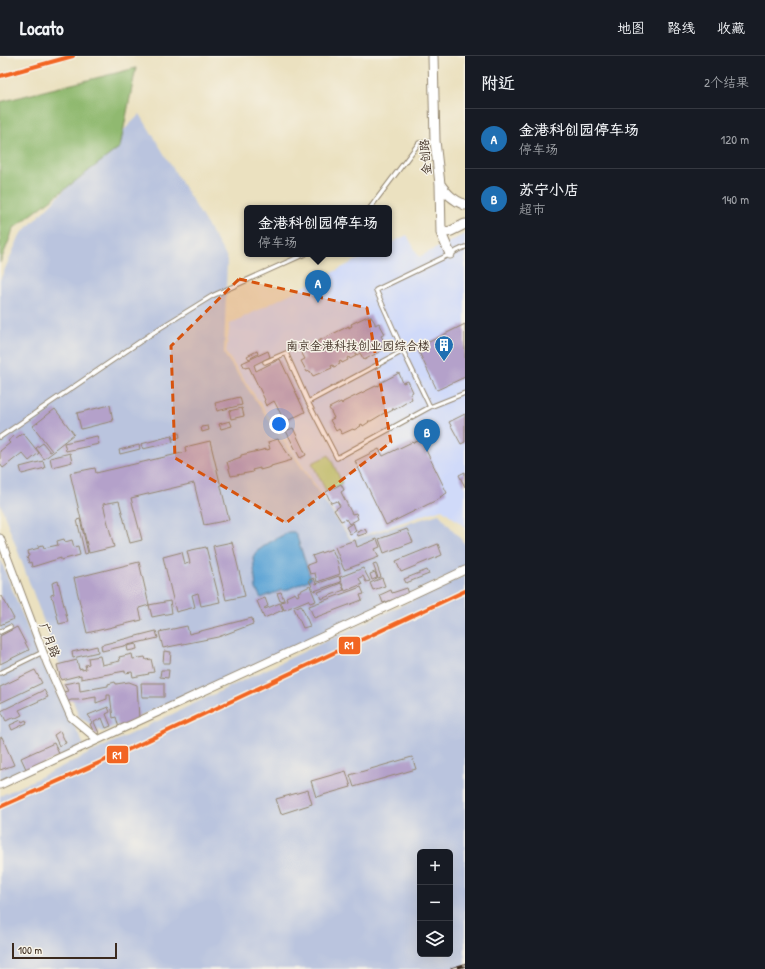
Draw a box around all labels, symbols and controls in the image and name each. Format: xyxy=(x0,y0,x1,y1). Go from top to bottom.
text: Locato xyxy=(20,15,64,41)
text: 地图 xyxy=(617,18,645,37)
text: 路线 xyxy=(667,18,695,37)
text: 收藏 xyxy=(717,18,745,37)
text: 附近 xyxy=(481,71,515,94)
text: 2个结果 xyxy=(704,73,749,91)
text: 金港科创园停车场 xyxy=(519,119,639,140)
text: A xyxy=(491,130,497,148)
text: 120 m xyxy=(721,130,749,148)
street label: 金创路 xyxy=(415,138,435,176)
text: 停车场 xyxy=(519,140,558,158)
text: 苏宁小店 xyxy=(519,179,579,200)
text: B xyxy=(491,190,497,208)
text: 140 m xyxy=(722,190,749,208)
text: 超市 xyxy=(519,200,545,218)
popup xyxy=(244,205,392,257)
text: 金港科创园停车场 xyxy=(258,212,378,233)
text: 停车场 xyxy=(258,233,297,251)
pin: A xyxy=(305,270,331,303)
building icon: 南京金港科技创业园综合楼 xyxy=(433,334,455,362)
place label: 南京金港科技创业园综合楼 xyxy=(286,337,430,354)
your location xyxy=(269,414,289,434)
pin: B xyxy=(414,419,440,452)
street label: 广月路 xyxy=(36,620,64,660)
line badge: R1 xyxy=(338,636,361,655)
text: R1 xyxy=(345,638,354,652)
line badge: R1 xyxy=(106,745,129,764)
text: R1 xyxy=(113,748,122,762)
map controls xyxy=(417,849,453,957)
button: + xyxy=(417,849,453,885)
button: − xyxy=(417,885,453,921)
button: layers xyxy=(417,921,453,957)
scale bar xyxy=(12,941,117,960)
text: 100 m xyxy=(18,943,42,957)

